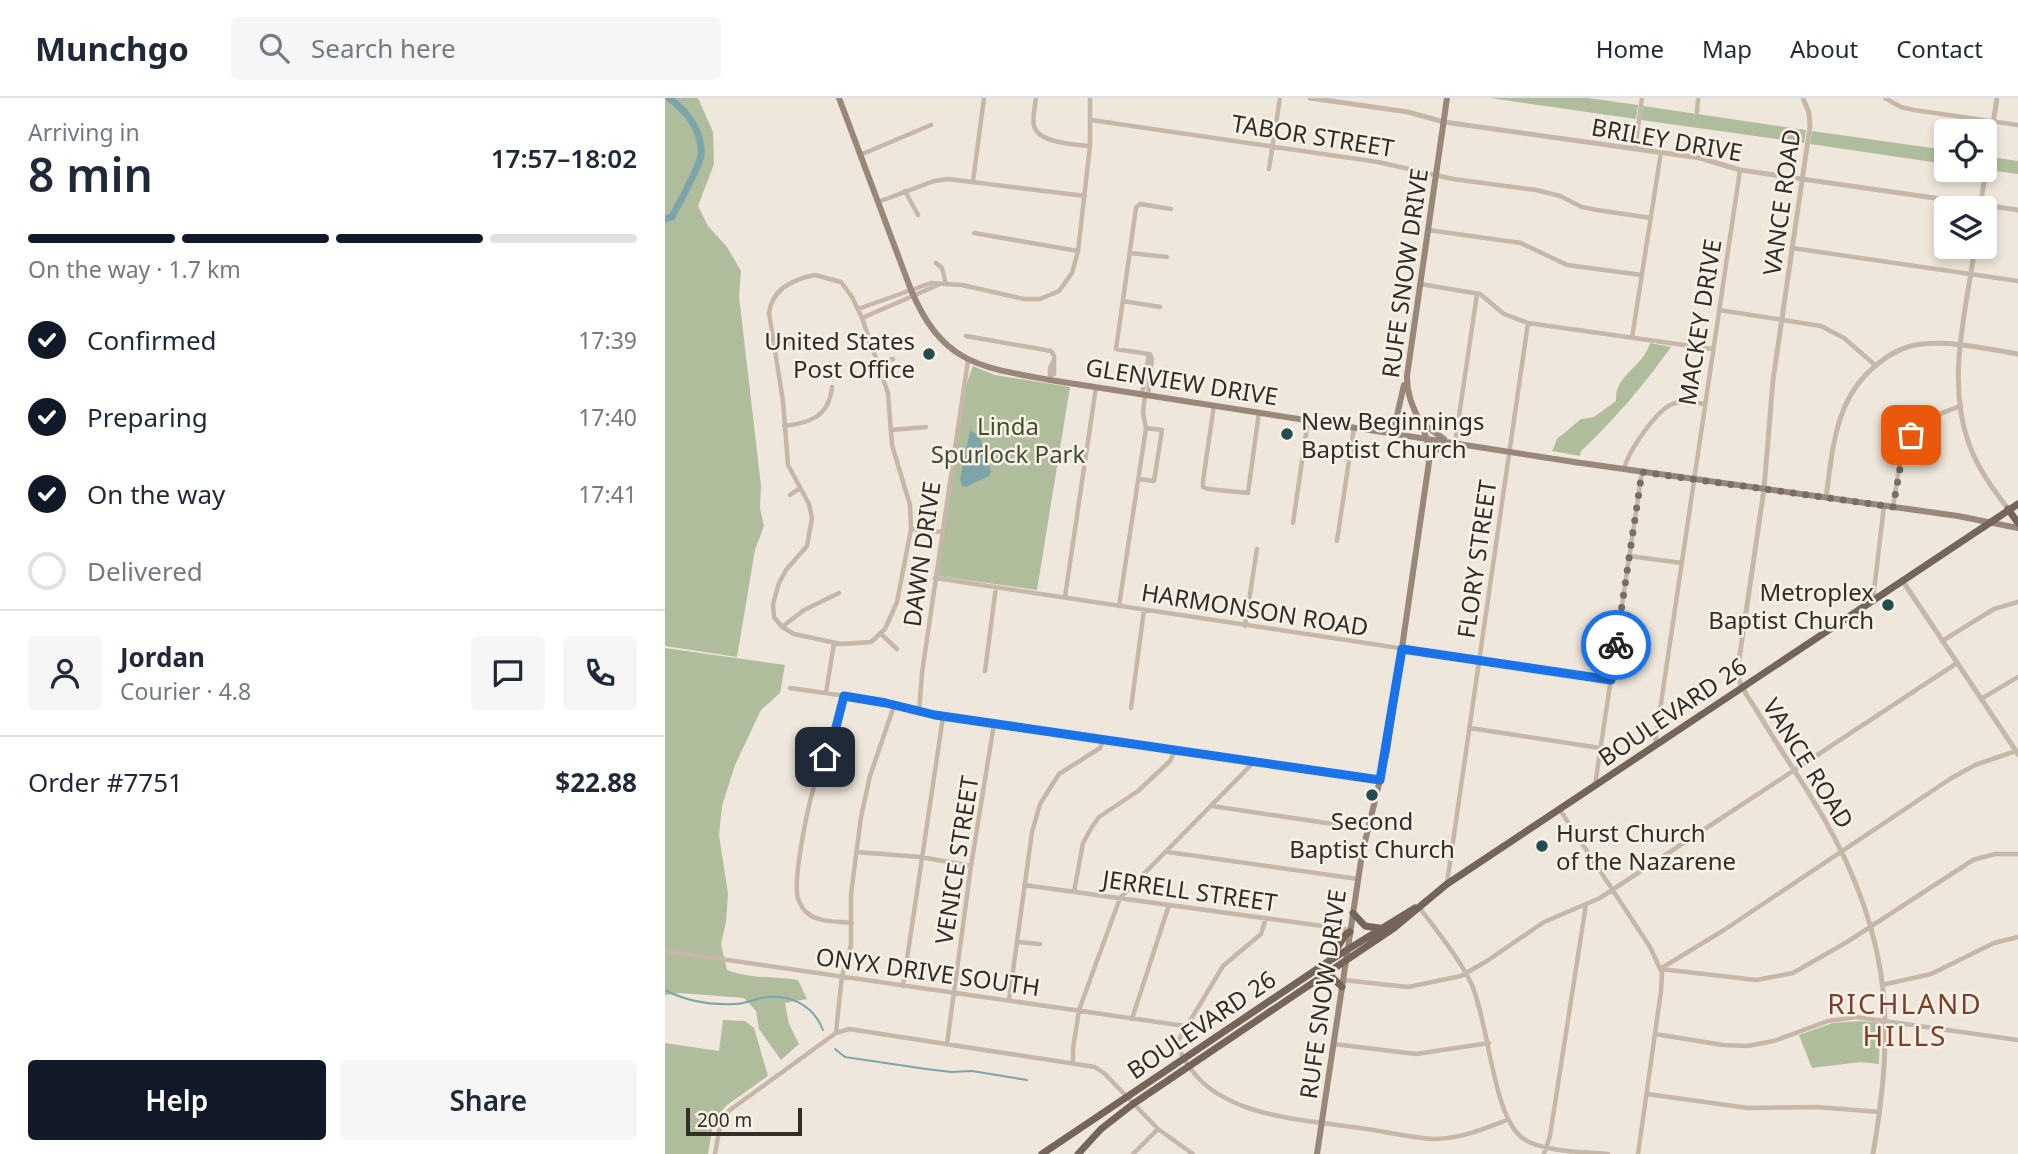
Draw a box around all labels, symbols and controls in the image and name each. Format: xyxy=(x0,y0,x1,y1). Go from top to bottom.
search box xyxy=(231,17,721,80)
text: Munchgo xyxy=(35,26,189,71)
icon: search xyxy=(255,29,293,67)
text: Search here xyxy=(311,30,456,66)
text: Home xyxy=(1596,32,1664,65)
text: Map xyxy=(1702,32,1752,65)
text: About xyxy=(1790,32,1858,65)
text: Contact xyxy=(1896,32,1983,65)
street label: TABOR STREET xyxy=(1229,106,1397,164)
street label: BRILEY DRIVE xyxy=(1589,109,1745,169)
text: Arriving in xyxy=(28,116,140,148)
map controls xyxy=(1934,119,1997,259)
button: locate xyxy=(1934,119,1997,182)
street label: VANCE ROAD xyxy=(1754,127,1808,277)
text: 17:57–18:02 xyxy=(491,140,637,176)
text: 8 min xyxy=(28,143,153,205)
street label: RUFE SNOW DRIVE xyxy=(1373,166,1435,380)
button: layers xyxy=(1934,196,1997,259)
street label: MACKEY DRIVE xyxy=(1670,236,1728,408)
text: On the way · 1.7 km xyxy=(28,253,241,285)
icon: check xyxy=(28,321,66,359)
text: Confirmed xyxy=(87,322,217,358)
text: 17:39 xyxy=(578,324,637,356)
place label: United States Post Office xyxy=(764,324,915,385)
marker: United States Post Office xyxy=(921,346,937,362)
street label: GLENVIEW DRIVE xyxy=(1083,349,1281,413)
icon: check xyxy=(28,398,66,436)
text: Preparing xyxy=(87,399,208,435)
text: 17:40 xyxy=(578,401,637,433)
place label: New Beginnings Baptist Church xyxy=(1301,404,1484,465)
pin xyxy=(1881,405,1941,465)
park label: Linda Spurlock Park xyxy=(931,409,1086,470)
icon: bag xyxy=(1892,416,1930,454)
marker: New Beginnings Baptist Church xyxy=(1279,426,1295,442)
icon: check xyxy=(28,475,66,513)
text: On the way xyxy=(87,476,225,512)
street label: FLORY STREET xyxy=(1449,477,1504,640)
text: 17:41 xyxy=(578,478,637,510)
street label: DAWN DRIVE xyxy=(894,479,948,629)
text: Delivered xyxy=(87,553,203,589)
street label: HARMONSON ROAD xyxy=(1139,575,1371,643)
place label: Metroplex Baptist Church xyxy=(1708,575,1874,636)
marker: Metroplex Baptist Church xyxy=(1880,597,1896,613)
courier xyxy=(1581,610,1651,680)
icon: bike xyxy=(1597,626,1635,664)
button: person xyxy=(28,636,102,710)
button: chat xyxy=(471,636,545,710)
button: phone xyxy=(563,636,637,710)
text: Jordan xyxy=(120,639,205,675)
street label: BOULEVARD 26 xyxy=(1591,649,1753,773)
text: Courier · 4.8 xyxy=(120,675,251,707)
street label: VANCE ROAD xyxy=(1756,692,1862,834)
pin xyxy=(795,727,855,787)
icon: home xyxy=(806,738,844,776)
text: Order #7751 xyxy=(28,764,183,800)
text: $22.88 xyxy=(555,764,637,800)
street label: VENICE STREET xyxy=(926,773,986,947)
marker: Second Baptist Church xyxy=(1364,787,1380,803)
place label: Second Baptist Church xyxy=(1289,804,1455,865)
place label: Hurst Church of the Nazarene xyxy=(1556,816,1736,877)
marker: Hurst Church of the Nazarene xyxy=(1534,838,1550,854)
street label: JERRELL STREET xyxy=(1099,861,1280,919)
street label: RUFE SNOW DRIVE xyxy=(1291,887,1353,1101)
street label: ONYX DRIVE SOUTH xyxy=(814,939,1042,1003)
street label: BOULEVARD 26 xyxy=(1120,962,1282,1086)
district label: RICHLAND HILLS xyxy=(1827,984,1983,1054)
button: Help xyxy=(28,1060,326,1140)
button: Share xyxy=(340,1060,637,1140)
scale bar xyxy=(686,1105,801,1137)
text: 200 m xyxy=(697,1107,752,1133)

